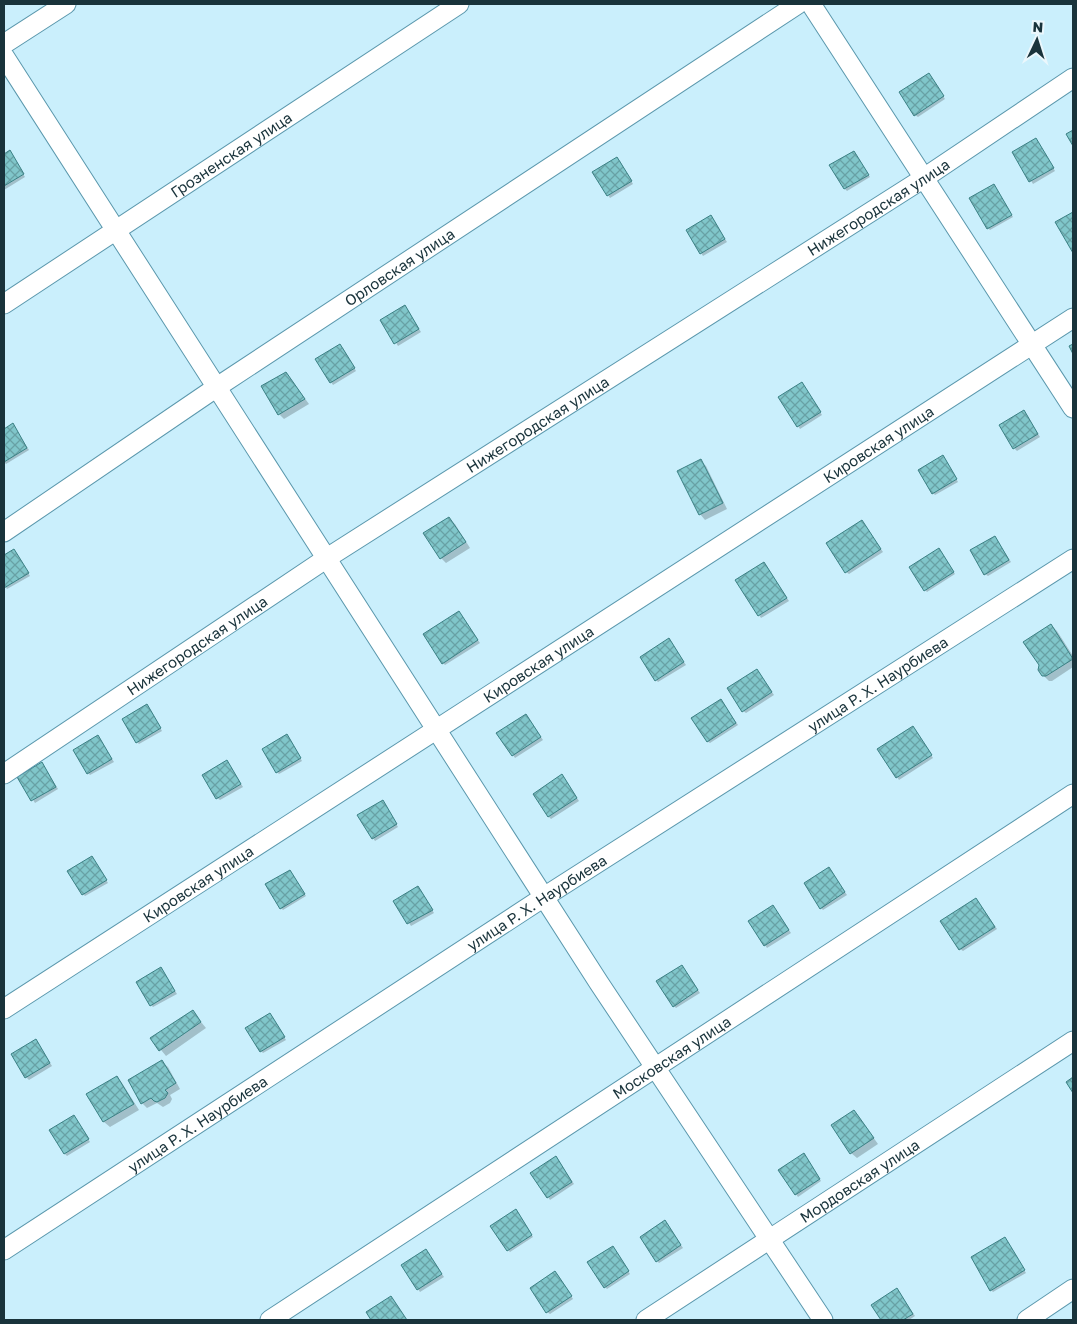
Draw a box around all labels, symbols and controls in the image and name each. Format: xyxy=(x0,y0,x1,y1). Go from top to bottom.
north arrow xyxy=(1012,15,1062,65)
text: N xyxy=(1032,18,1044,35)
street label: Грозненская улица xyxy=(167,108,295,201)
street label: Нижегородская улица xyxy=(804,155,953,259)
street label: Орловская улица xyxy=(341,224,458,310)
street label: Нижегородская улица xyxy=(463,372,612,476)
street label: Кировская улица xyxy=(820,402,937,486)
street label: Нижегородская улица xyxy=(123,592,271,698)
street label: Кировская улица xyxy=(480,621,597,706)
street label: улица Р. Х. Наурбиева xyxy=(804,632,951,735)
street label: Кировская улица xyxy=(139,841,257,926)
street label: улица Р. Х. Наурбиева xyxy=(463,850,610,954)
street label: Московская улица xyxy=(609,1012,734,1102)
street label: улица Р. Х. Наурбиева xyxy=(124,1071,270,1176)
street label: Мордовская улица xyxy=(796,1135,923,1226)

